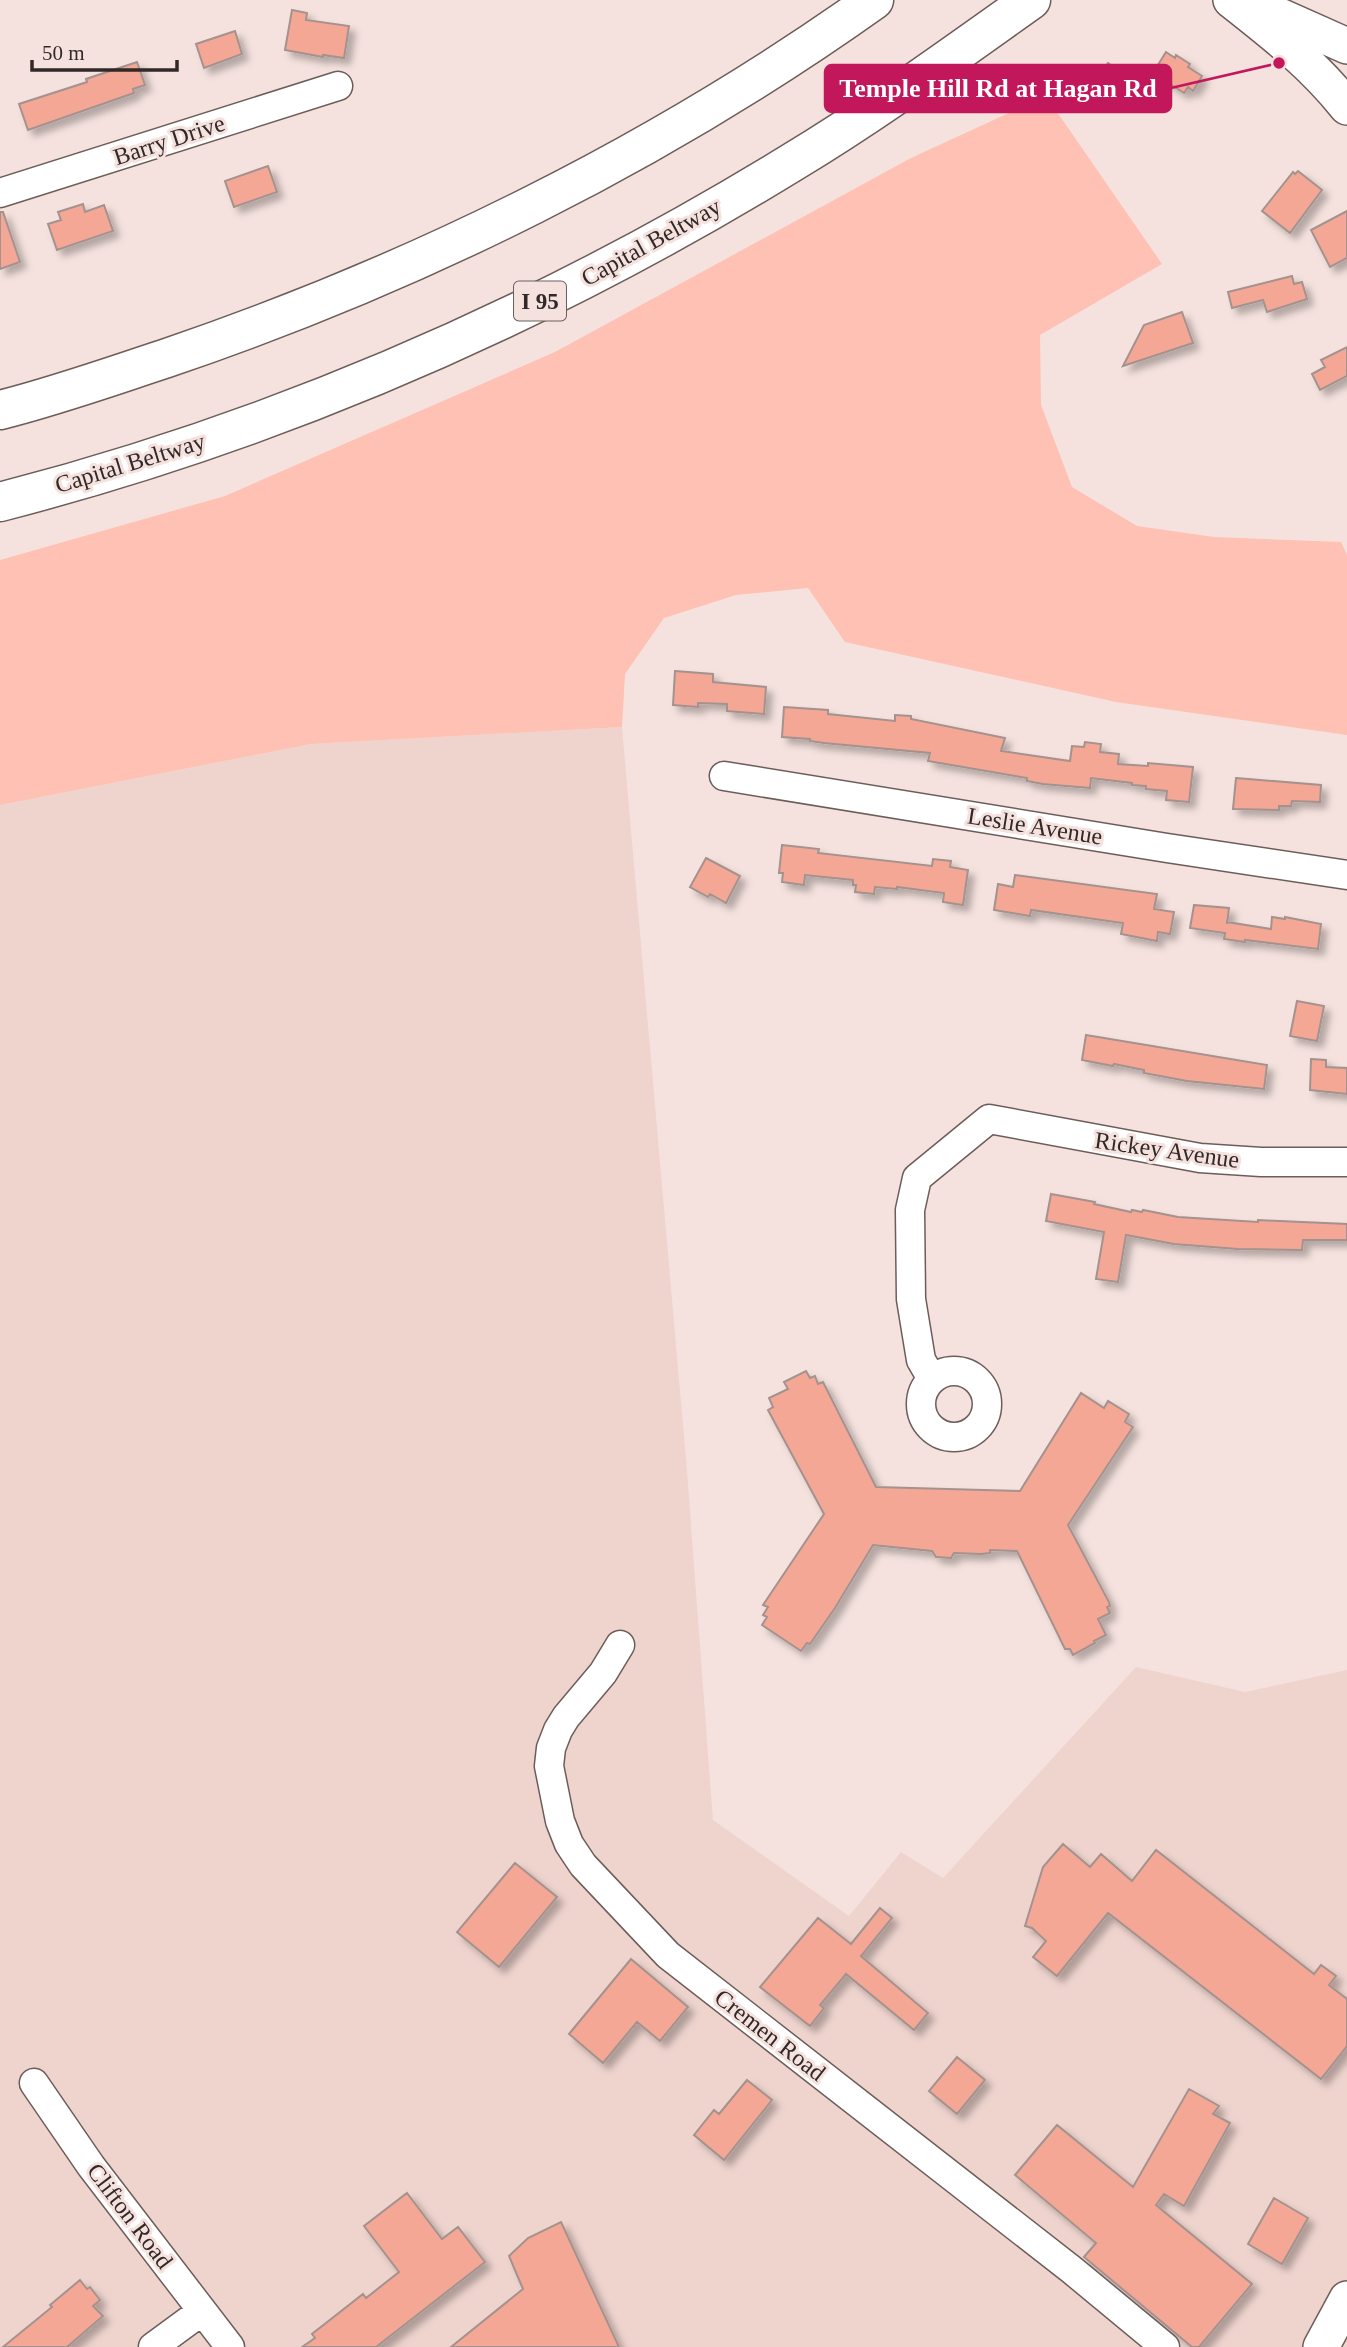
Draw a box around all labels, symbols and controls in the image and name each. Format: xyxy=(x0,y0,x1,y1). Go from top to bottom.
scale bar xyxy=(32,28,177,72)
text: 50 m xyxy=(42,41,85,65)
callout: Temple Hill Rd at Hagan Rd xyxy=(825,65,1171,112)
text: Temple Hill Rd at Hagan Rd xyxy=(839,74,1157,103)
street label: Barry Drive xyxy=(110,110,228,170)
street label: Capital Beltway xyxy=(577,193,725,291)
road number: I 95 xyxy=(514,282,566,320)
street label: Capital Beltway xyxy=(52,428,208,498)
street label: Leslie Avenue xyxy=(966,803,1104,849)
street label: Rickey Avenue xyxy=(1093,1127,1241,1173)
street label: Cremen Road xyxy=(710,1984,830,2086)
street label: Clifton Road xyxy=(82,2158,178,2274)

